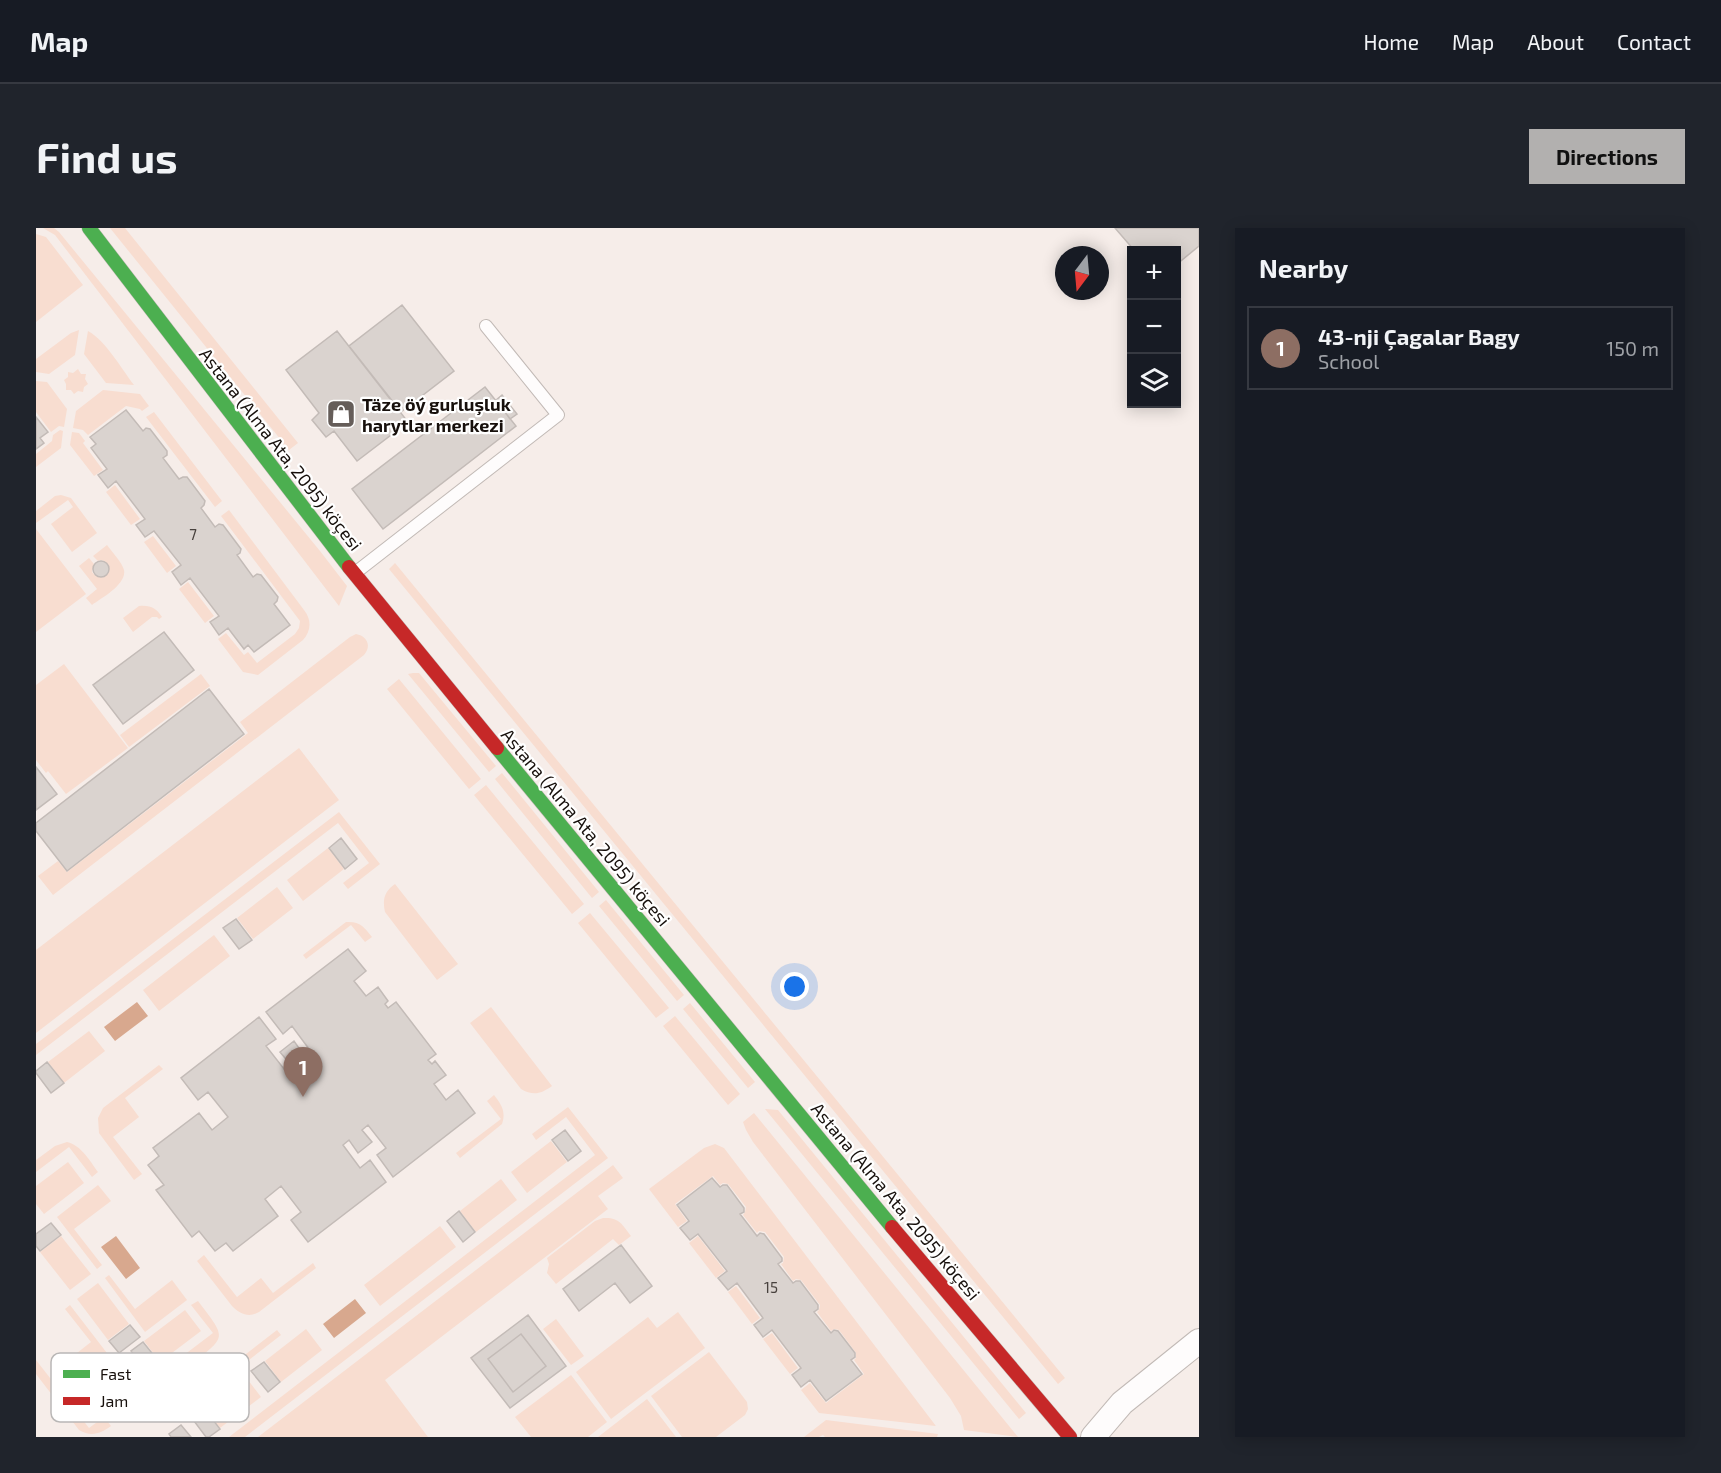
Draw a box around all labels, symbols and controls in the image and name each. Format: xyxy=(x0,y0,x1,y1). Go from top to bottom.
text: Map xyxy=(30,24,88,58)
text: Home xyxy=(1363,29,1419,54)
text: Map xyxy=(1452,29,1494,54)
text: About xyxy=(1527,29,1584,54)
text: Contact xyxy=(1617,29,1691,54)
button: Directions xyxy=(1529,129,1685,184)
text: Find us xyxy=(36,131,178,181)
north arrow xyxy=(1055,246,1109,300)
map controls xyxy=(1127,246,1181,408)
button: + xyxy=(1127,246,1181,300)
text: Nearby xyxy=(1259,252,1348,283)
button: − xyxy=(1127,300,1181,354)
text: 43-nji Çagalar Bagy xyxy=(1318,323,1520,349)
text: 1 xyxy=(1276,336,1285,360)
text: 150 m xyxy=(1606,336,1659,360)
street label: Astana (Alma Ata, 2095) köçesi xyxy=(194,343,367,555)
text: School xyxy=(1318,349,1379,373)
button: layers xyxy=(1127,354,1181,408)
place label: Täze öý gurluşluk harytlar merkezi xyxy=(362,393,511,436)
shop icon: Täze öý gurluşluk harytlar merkezi xyxy=(325,398,357,430)
house number: 7 xyxy=(189,525,197,543)
street label: Astana (Alma Ata, 2095) köçesi xyxy=(496,724,675,931)
your location xyxy=(780,972,809,1001)
pin: 1 xyxy=(284,1048,322,1097)
street label: Astana (Alma Ata, 2095) köçesi xyxy=(806,1098,985,1305)
house number: 15 xyxy=(764,1278,778,1296)
legend xyxy=(51,1353,249,1422)
text: Fast xyxy=(100,1364,131,1383)
text: Jam xyxy=(100,1391,128,1410)

